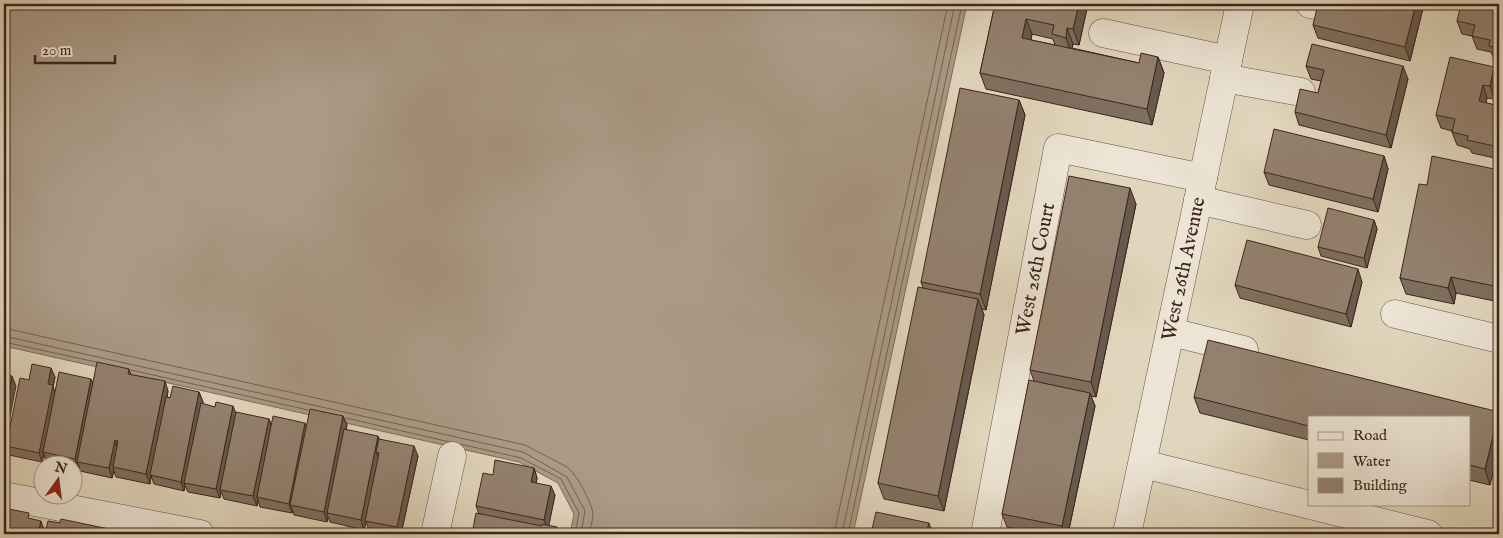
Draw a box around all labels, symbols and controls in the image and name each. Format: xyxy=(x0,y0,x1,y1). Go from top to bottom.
scale bar xyxy=(35,32,115,64)
text: 20 m xyxy=(42,41,72,60)
street label: West 26th Avenue xyxy=(1157,195,1211,343)
street label: West 26th Court xyxy=(1011,200,1061,338)
legend xyxy=(1308,416,1470,506)
text: Road xyxy=(1353,426,1388,445)
text: Water xyxy=(1353,452,1391,471)
north arrow xyxy=(32,456,82,506)
text: N xyxy=(52,458,69,479)
text: Building xyxy=(1353,476,1408,495)

